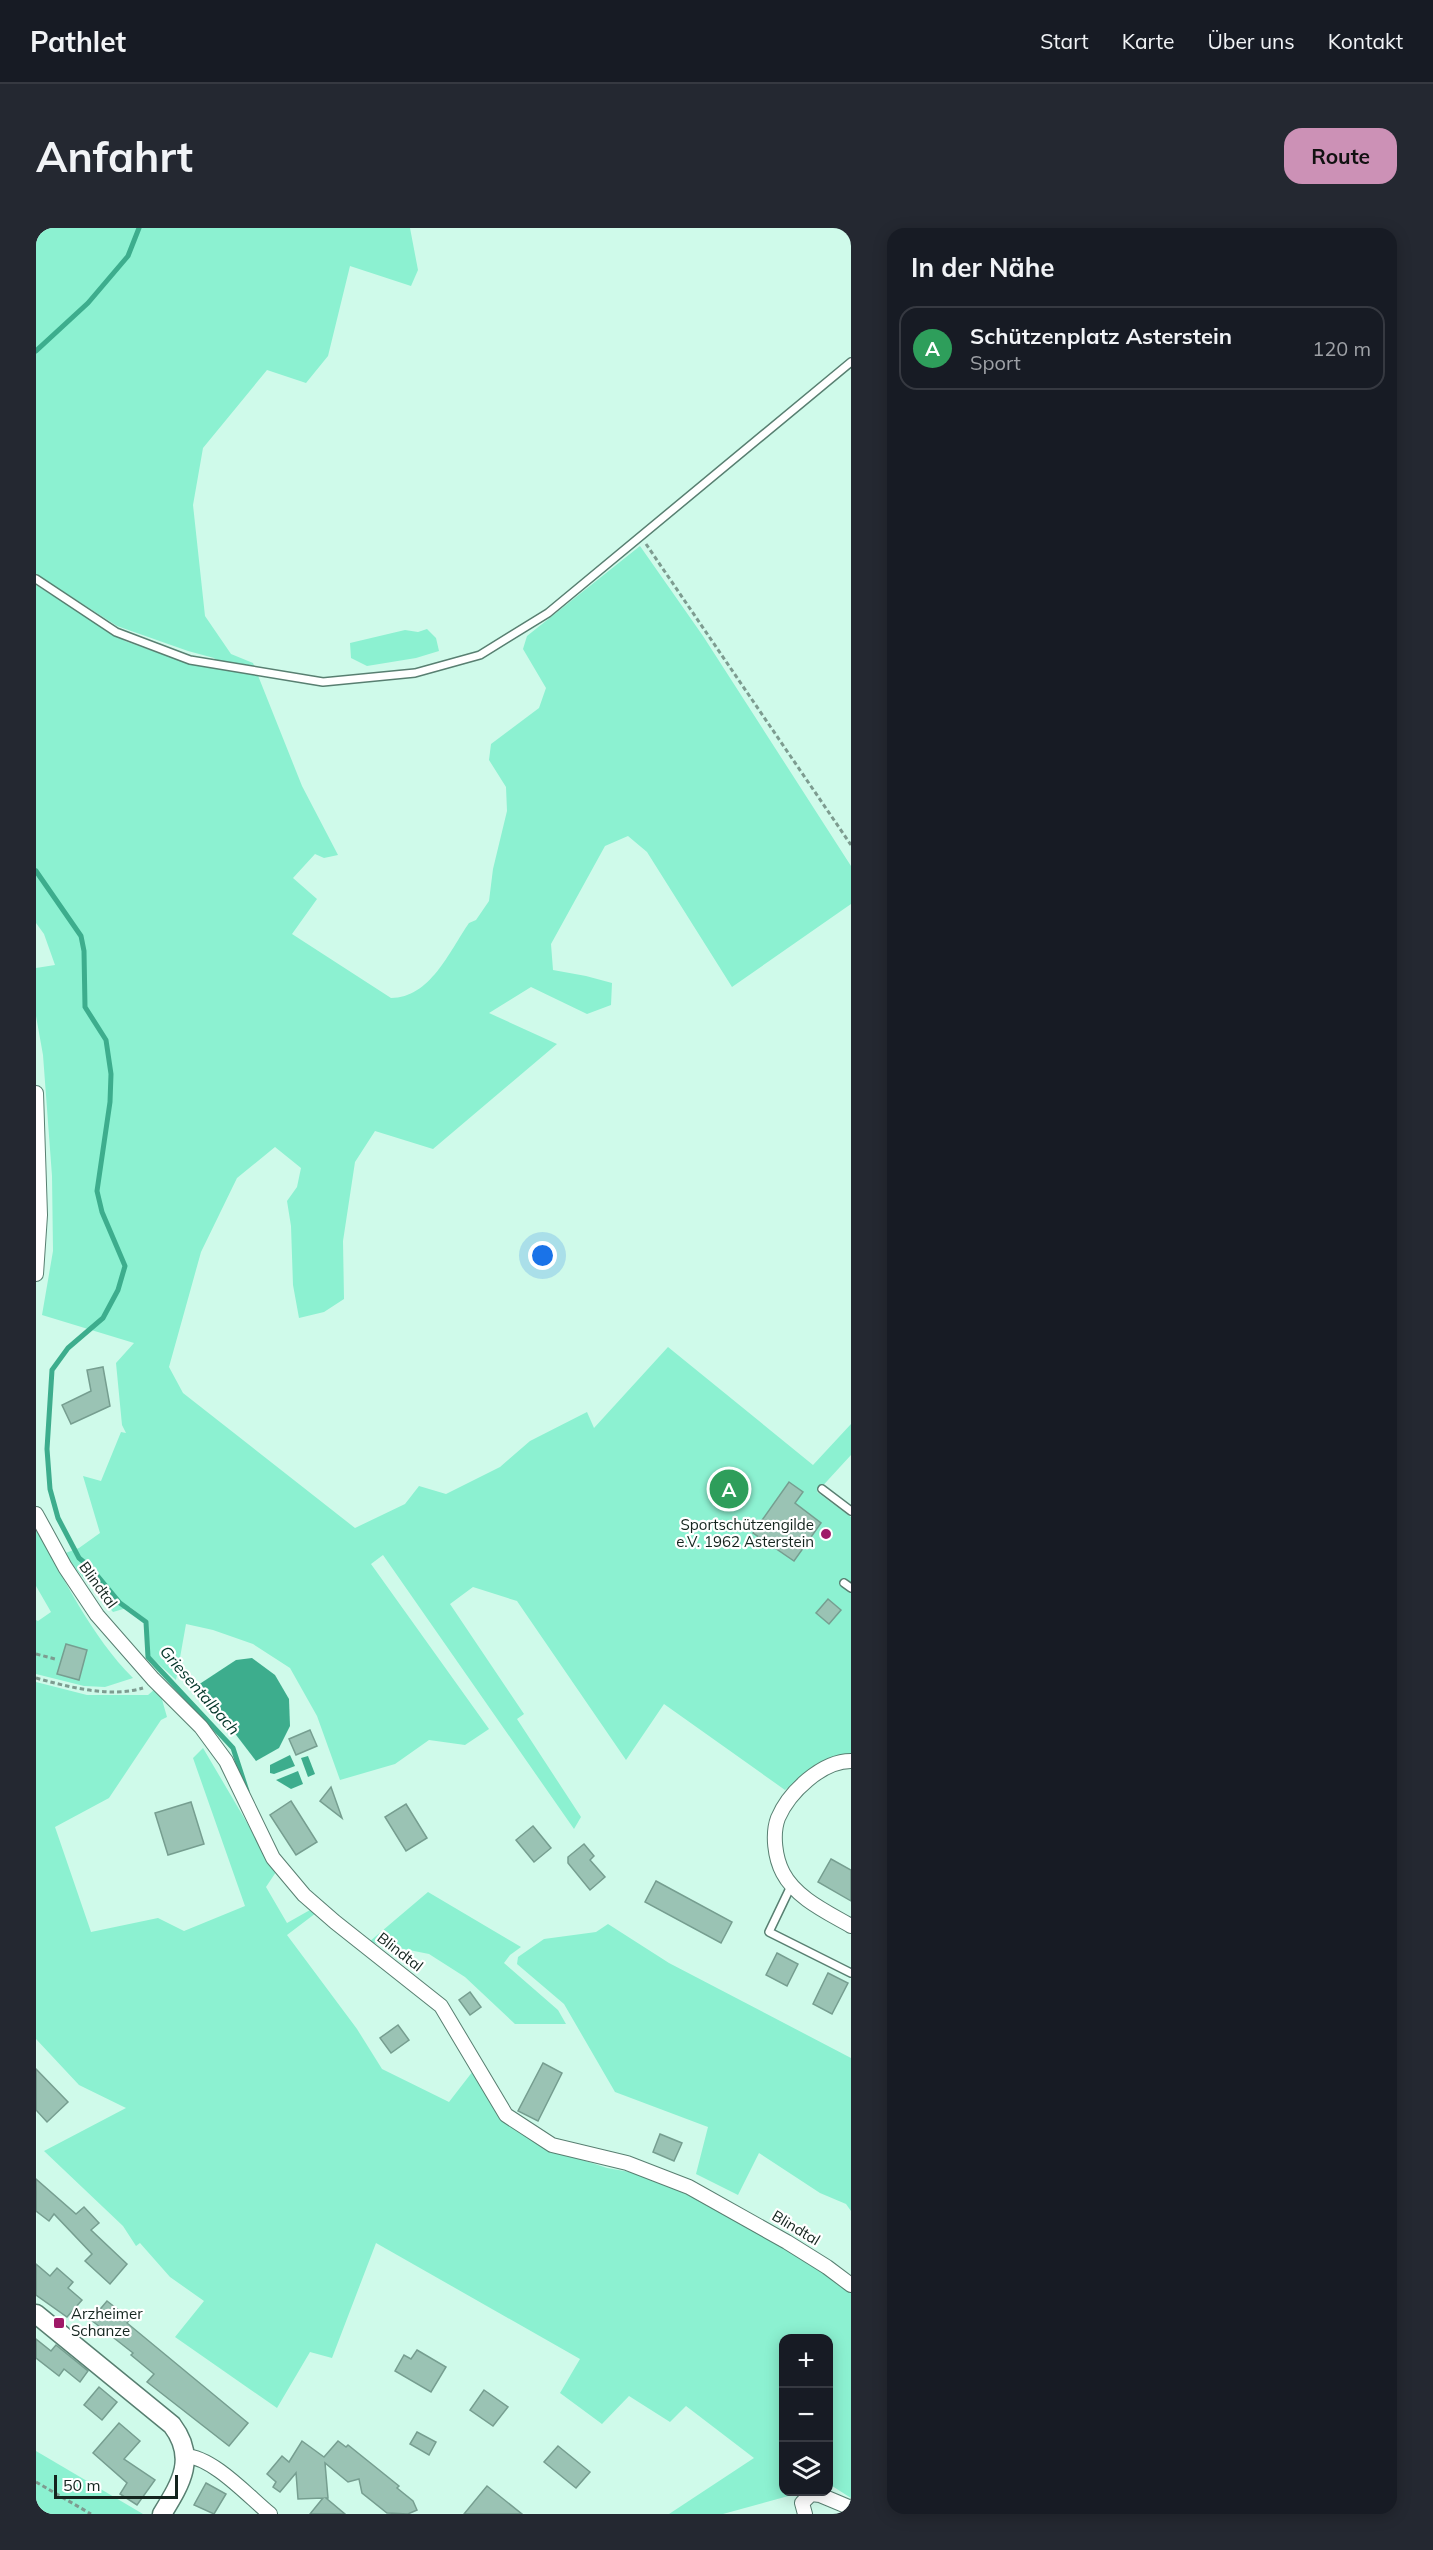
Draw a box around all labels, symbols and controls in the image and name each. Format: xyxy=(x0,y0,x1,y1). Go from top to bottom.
text: Pathlet xyxy=(30,24,126,59)
text: Start xyxy=(1040,28,1089,54)
text: Karte xyxy=(1122,28,1174,54)
text: Über uns xyxy=(1207,28,1295,54)
text: Kontakt xyxy=(1328,28,1403,54)
button: Route xyxy=(1284,128,1397,184)
text: Anfahrt xyxy=(36,130,193,183)
text: In der Nähe xyxy=(911,251,1055,284)
text: Schützenplatz Asterstein xyxy=(970,322,1232,350)
text: A xyxy=(925,336,940,361)
text: 120 m xyxy=(1312,336,1371,361)
text: Sport xyxy=(970,350,1021,375)
your location xyxy=(528,1241,557,1270)
pin: A xyxy=(710,1466,748,1512)
place label: Sportschützengilde e.V. 1962 Asterstein xyxy=(676,1515,814,1551)
marker: Sportschützengilde e.V. 1962 Asterstein xyxy=(819,1527,833,1541)
street label: Blindtal xyxy=(75,1558,122,1612)
water label: Griesentalbach xyxy=(156,1641,244,1739)
street label: Blindtal xyxy=(374,1928,427,1975)
street label: Blindtal xyxy=(769,2206,824,2249)
place label: Arzheimer Schanze xyxy=(71,2304,143,2340)
marker: Arzheimer Schanze xyxy=(52,2316,66,2330)
map controls xyxy=(779,2334,833,2496)
button: + xyxy=(779,2334,833,2388)
button: − xyxy=(779,2388,833,2442)
button: layers xyxy=(779,2442,833,2496)
scale bar xyxy=(54,2472,178,2500)
text: 50 m xyxy=(63,2475,100,2495)

